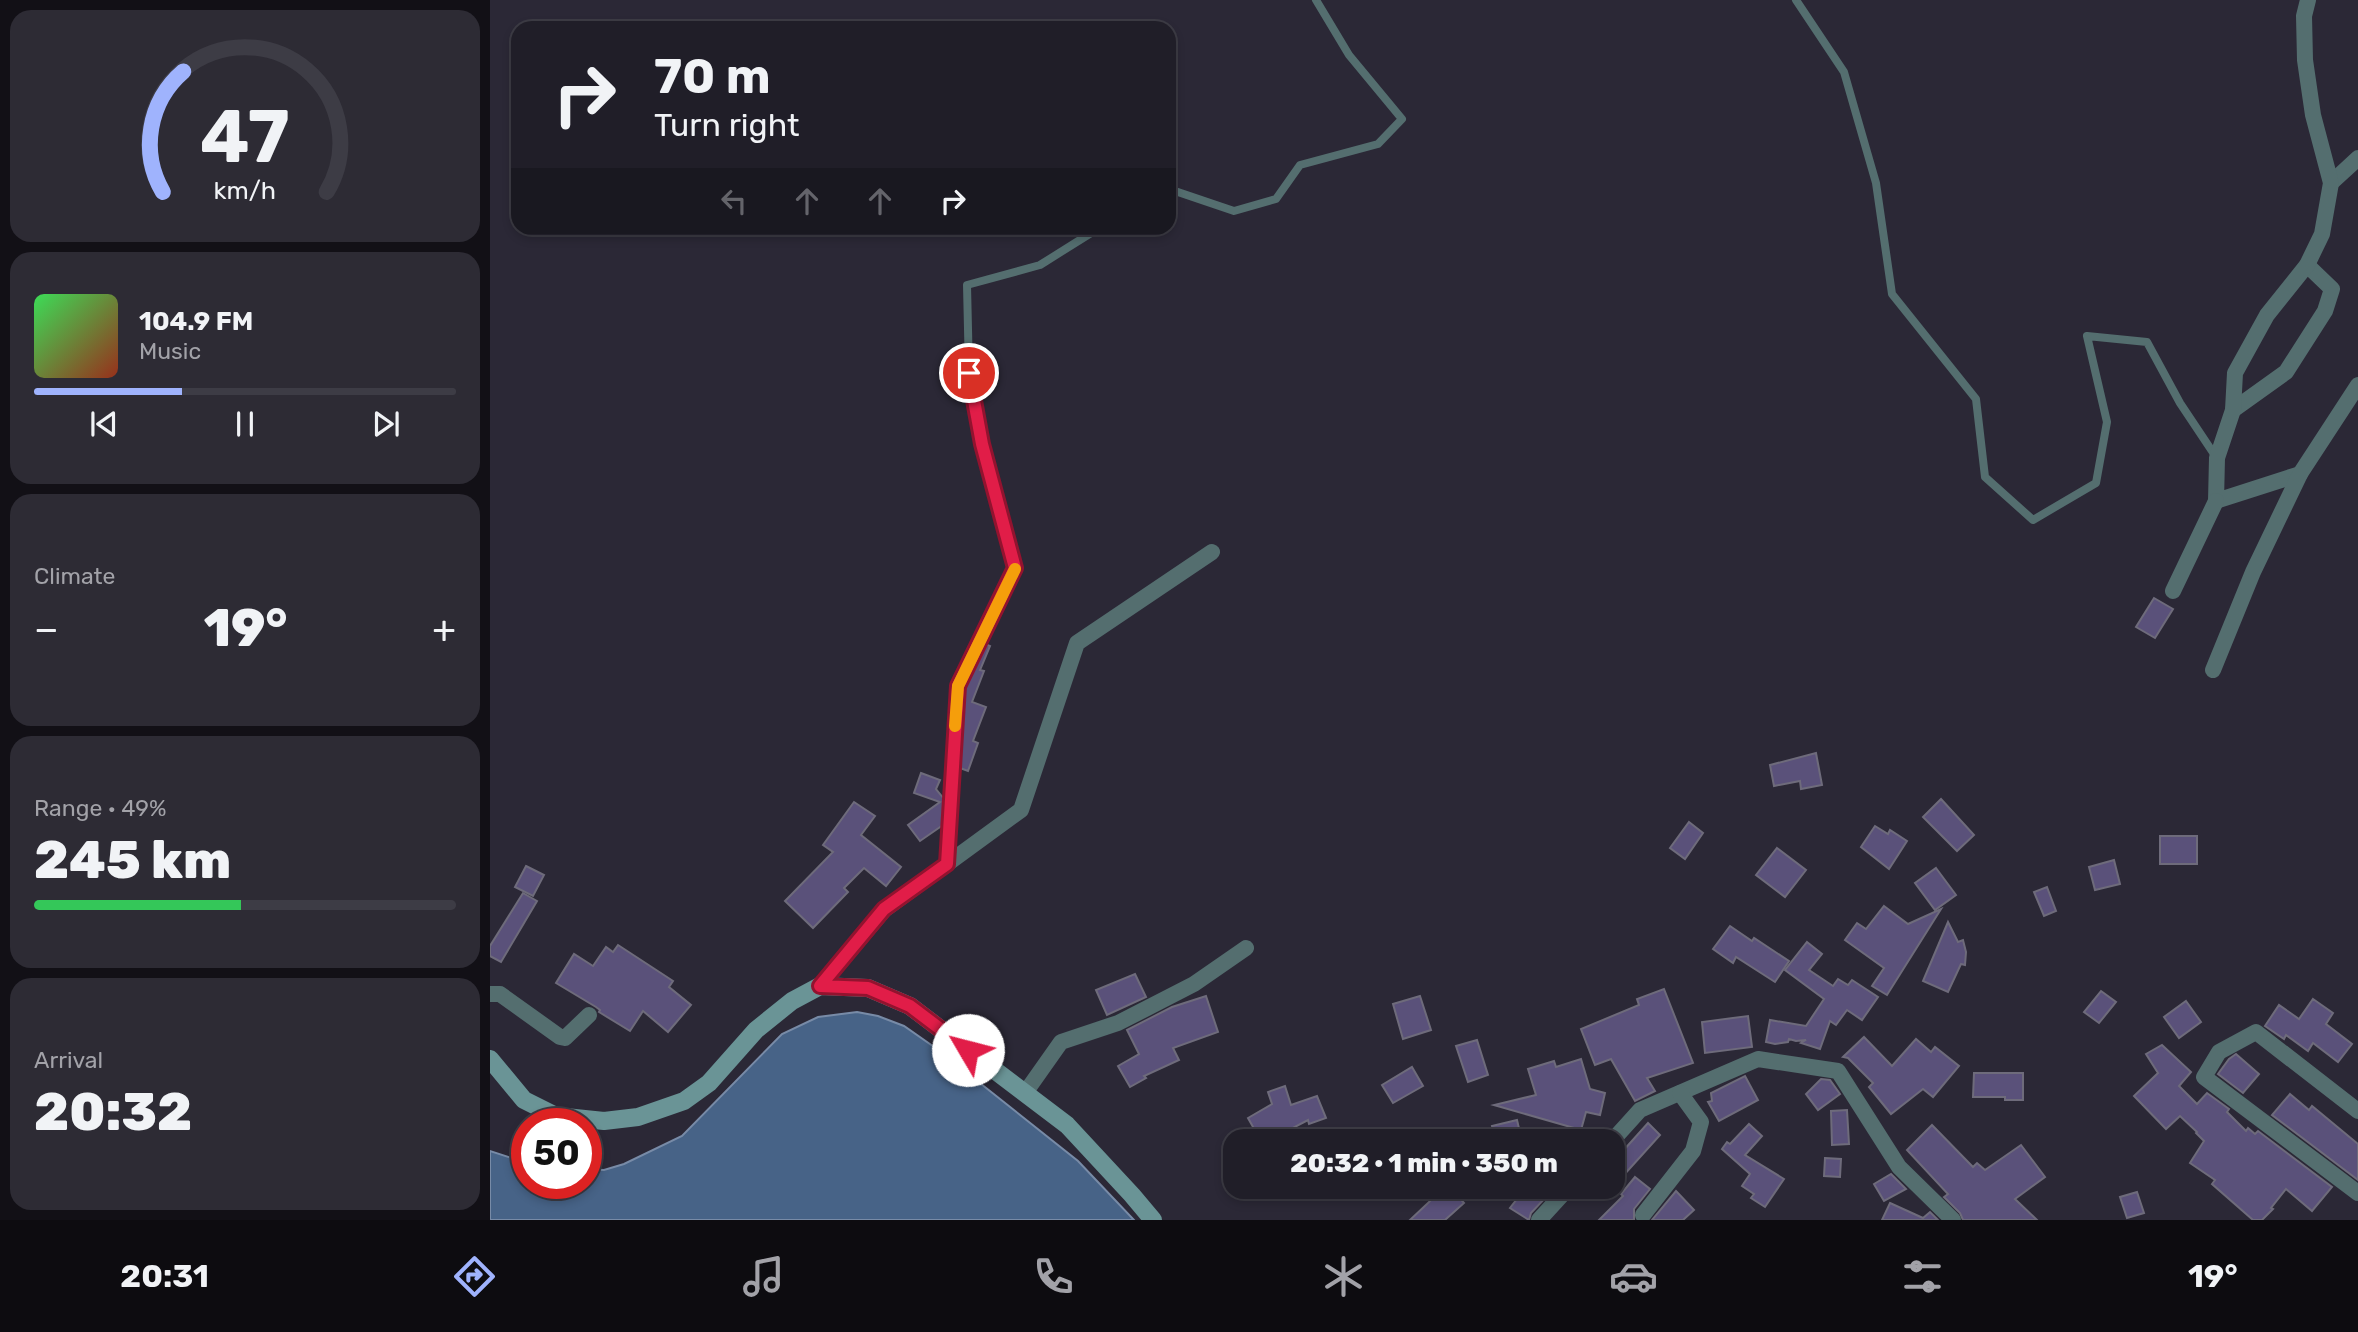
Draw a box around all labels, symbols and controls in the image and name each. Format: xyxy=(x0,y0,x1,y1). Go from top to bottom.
text: 70 m xyxy=(654,47,771,105)
icon: right xyxy=(539,49,630,140)
text: 47 xyxy=(200,94,290,180)
text: Turn right xyxy=(654,106,799,144)
text: km/h xyxy=(214,176,276,205)
icon: left xyxy=(715,182,753,220)
icon: ahead xyxy=(788,182,826,220)
icon: ahead xyxy=(861,182,899,220)
icon: right xyxy=(934,182,972,220)
text: 104.9 FM xyxy=(139,306,253,337)
text: Music xyxy=(139,337,201,365)
pin xyxy=(939,343,999,403)
icon: arrive xyxy=(950,354,988,392)
icon: previous xyxy=(85,405,123,443)
icon: pause xyxy=(226,405,264,443)
icon: next xyxy=(367,405,405,443)
text: Climate xyxy=(34,562,115,590)
text: 19° xyxy=(204,597,287,659)
text: − xyxy=(34,606,59,652)
text: + xyxy=(432,606,456,652)
text: Range · 49% xyxy=(34,794,166,822)
text: 245 km xyxy=(34,829,231,891)
position arrow xyxy=(931,1013,1005,1087)
text: Arrival xyxy=(34,1046,103,1074)
text: 20:32 xyxy=(34,1081,192,1143)
speed limit sign: 50 xyxy=(511,1108,602,1199)
text: 20:32 · 1 min · 350 m xyxy=(1290,1148,1558,1179)
icon: directions xyxy=(450,1252,499,1301)
icon: music xyxy=(739,1252,788,1301)
icon: phone xyxy=(1029,1252,1078,1301)
icon: climate xyxy=(1319,1252,1368,1301)
icon: car xyxy=(1609,1252,1658,1301)
icon: filters xyxy=(1898,1252,1947,1301)
text: 20:31 xyxy=(120,1257,209,1295)
text: 19° xyxy=(2188,1257,2238,1295)

